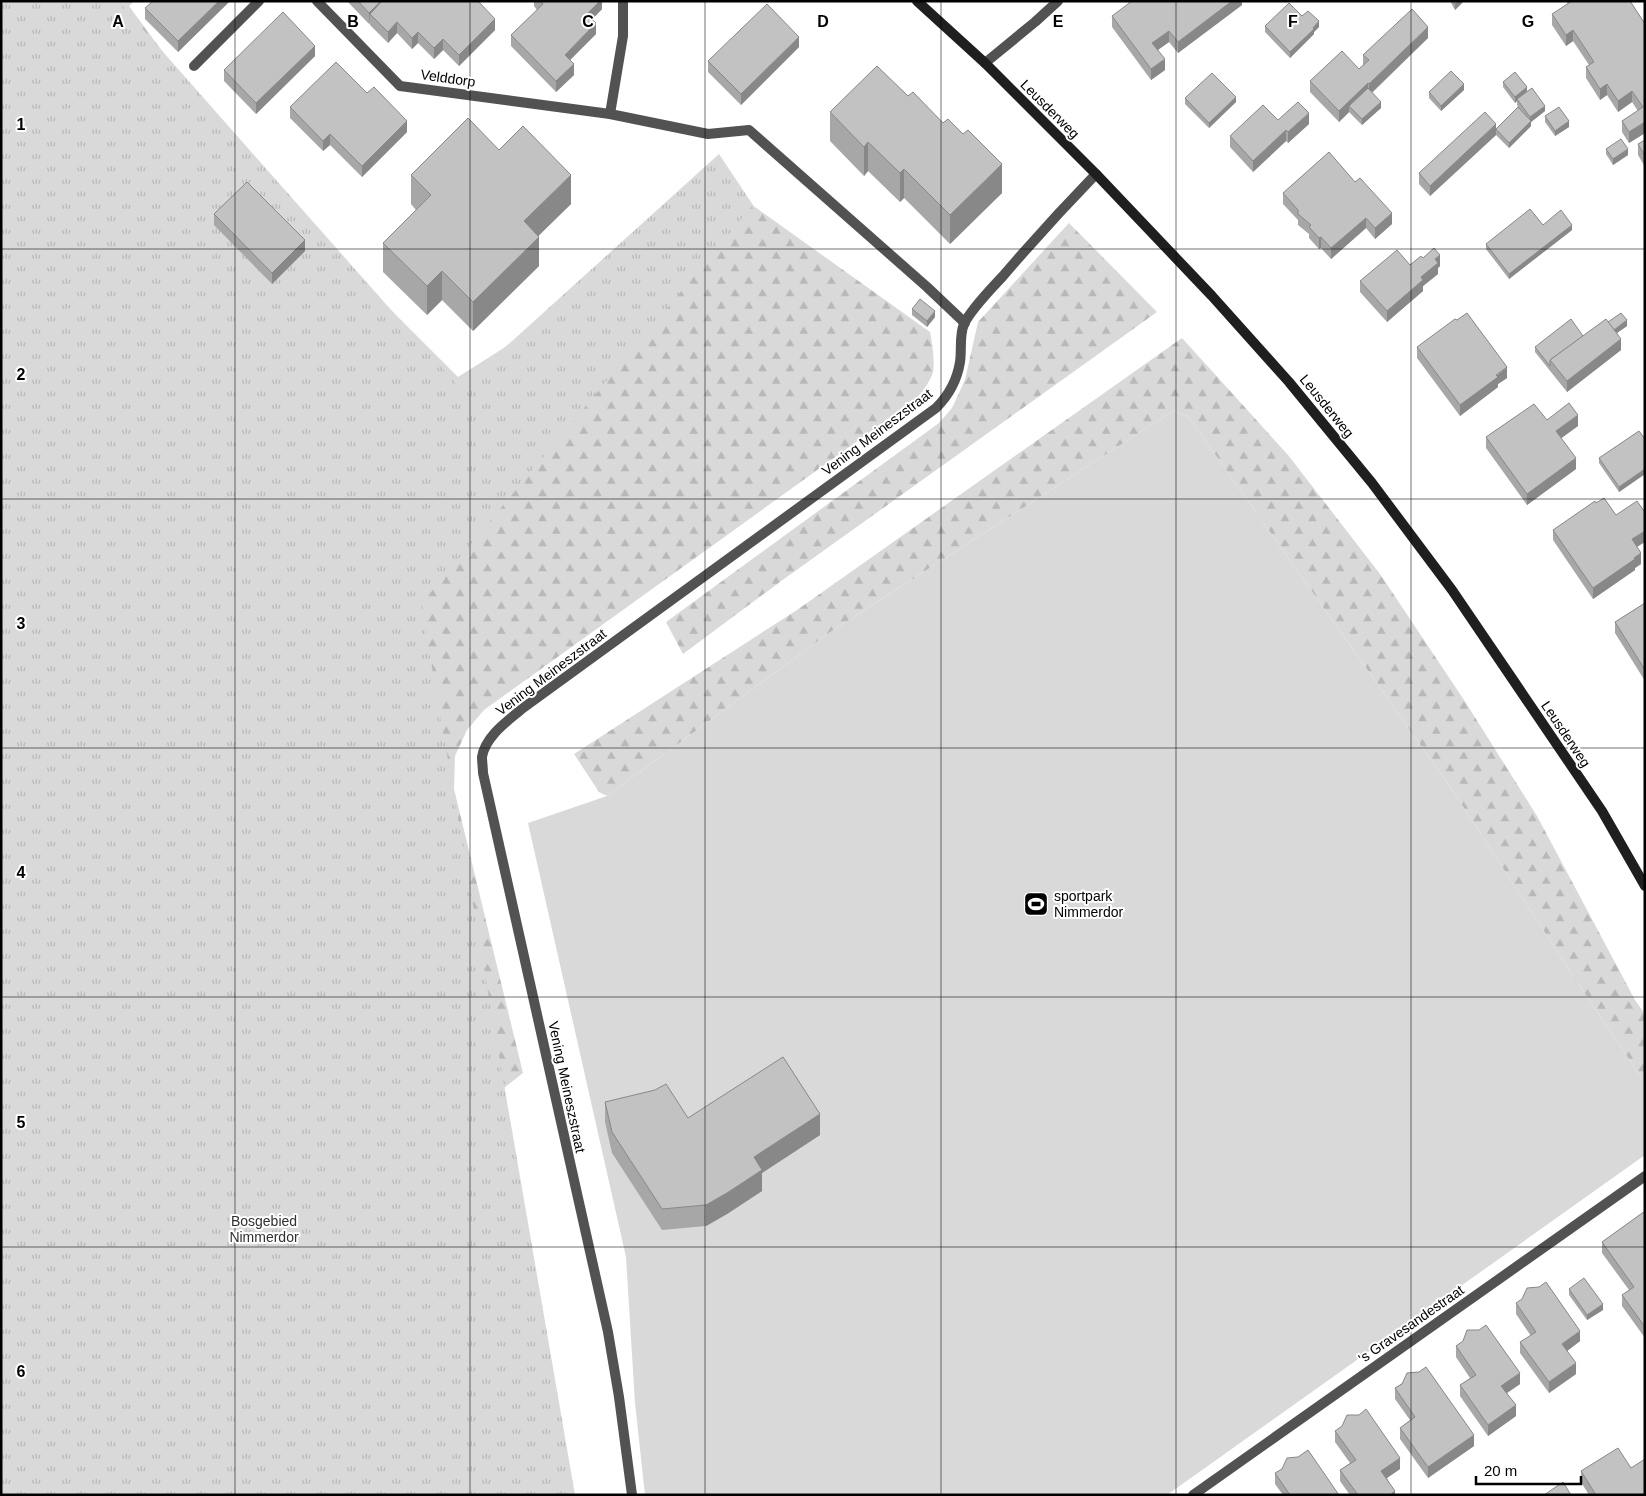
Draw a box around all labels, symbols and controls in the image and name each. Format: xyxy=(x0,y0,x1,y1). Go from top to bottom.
text: A xyxy=(112,13,124,30)
text: B xyxy=(347,13,359,30)
text: C xyxy=(582,13,594,30)
text: D xyxy=(817,13,829,30)
text: E xyxy=(1053,13,1064,30)
text: F xyxy=(1288,13,1298,30)
text: G xyxy=(1522,13,1534,30)
street label: Velddorp xyxy=(420,66,477,90)
street label: Leusderweg xyxy=(1017,76,1083,142)
text: 1 xyxy=(17,116,26,133)
text: 2 xyxy=(17,366,26,383)
street label: Leusderweg xyxy=(1297,371,1357,441)
street label: Vening Meineszstraat xyxy=(819,385,935,479)
text: 3 xyxy=(17,615,26,632)
street label: Vening Meineszstraat xyxy=(493,625,609,719)
street label: Leusderweg xyxy=(1538,698,1594,770)
text: 4 xyxy=(17,864,26,881)
place label: sportpark Nimmerdor xyxy=(1054,888,1124,920)
sports icon: sportpark Nimmerdor xyxy=(1023,891,1049,917)
street label: Vening Meineszstraat xyxy=(545,1020,589,1154)
text: 5 xyxy=(17,1114,26,1131)
park label: Bosgebied Nimmerdor xyxy=(229,1213,299,1245)
street label: 's Gravesandestraat xyxy=(1355,1282,1467,1366)
text: 6 xyxy=(17,1363,26,1380)
scale bar xyxy=(1476,1454,1581,1486)
text: 20 m xyxy=(1484,1462,1517,1479)

